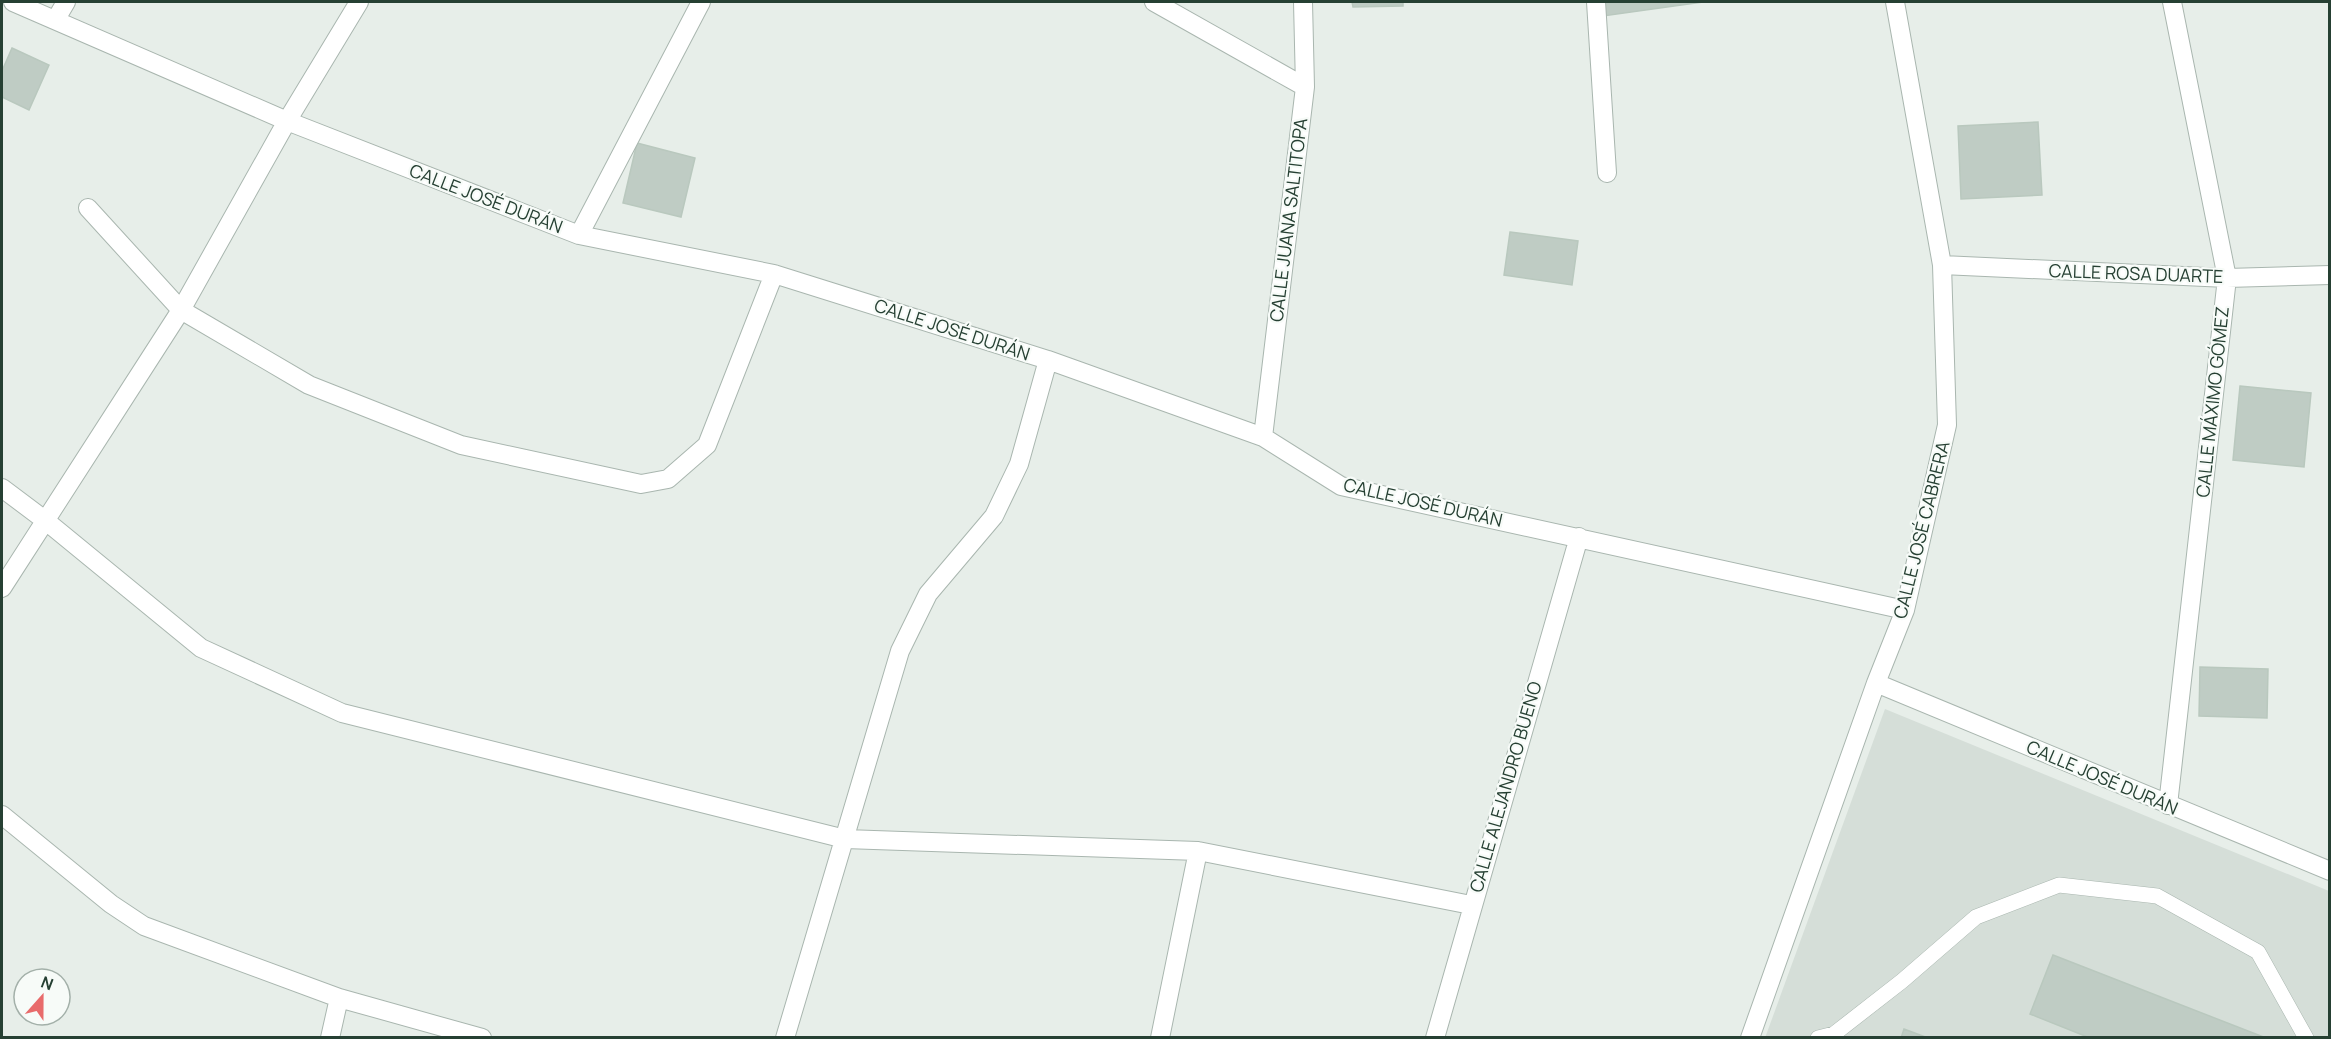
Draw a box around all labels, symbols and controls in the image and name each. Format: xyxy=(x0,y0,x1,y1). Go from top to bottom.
street label: CALLE JUANA SALTITOPA xyxy=(1264,116,1312,323)
street label: CALLE JOSÉ DURÁN xyxy=(406,158,566,238)
street label: CALLE ROSA DUARTE xyxy=(2048,258,2224,288)
street label: CALLE JOSÉ DURÁN xyxy=(871,293,1033,366)
street label: CALLE MÁXIMO GÓMEZ xyxy=(2190,305,2234,498)
street label: CALLE JOSÉ CABRERA xyxy=(1887,438,1955,621)
street label: CALLE JOSÉ DURÁN xyxy=(1341,472,1505,532)
street label: CALLE ALEJANDRO BUENO xyxy=(1463,679,1547,895)
street label: CALLE JOSÉ DURÁN xyxy=(2023,734,2182,820)
north arrow xyxy=(12,967,72,1027)
text: N xyxy=(38,971,57,995)

